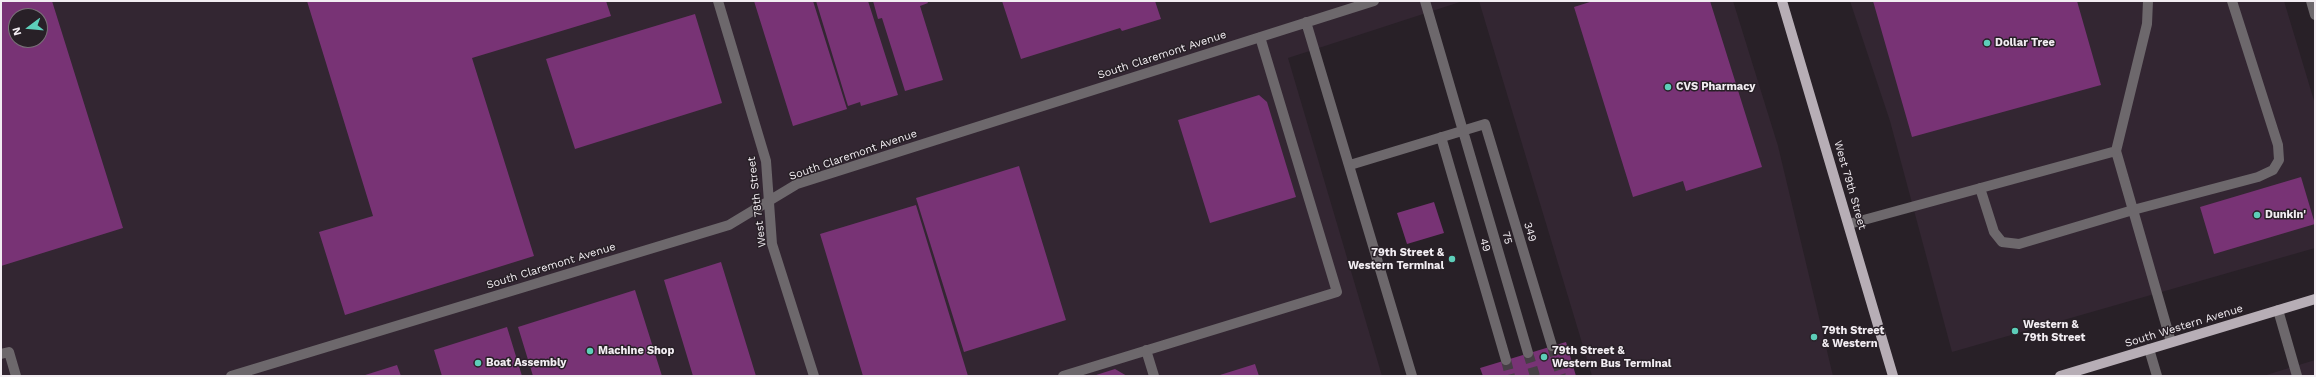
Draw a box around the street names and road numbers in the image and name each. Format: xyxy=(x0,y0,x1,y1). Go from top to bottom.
street label: South Claremont Avenue xyxy=(1096,28,1228,82)
street label: South Claremont Avenue xyxy=(787,127,919,183)
street label: West 79th Street xyxy=(1831,139,1869,231)
street label: West 78th Street xyxy=(745,156,769,248)
street label: 349 xyxy=(1521,221,1539,243)
street label: 75 xyxy=(1499,230,1515,246)
street label: 49 xyxy=(1477,237,1493,253)
street label: South Claremont Avenue xyxy=(485,240,617,292)
street label: South Western Avenue xyxy=(2123,302,2245,350)

